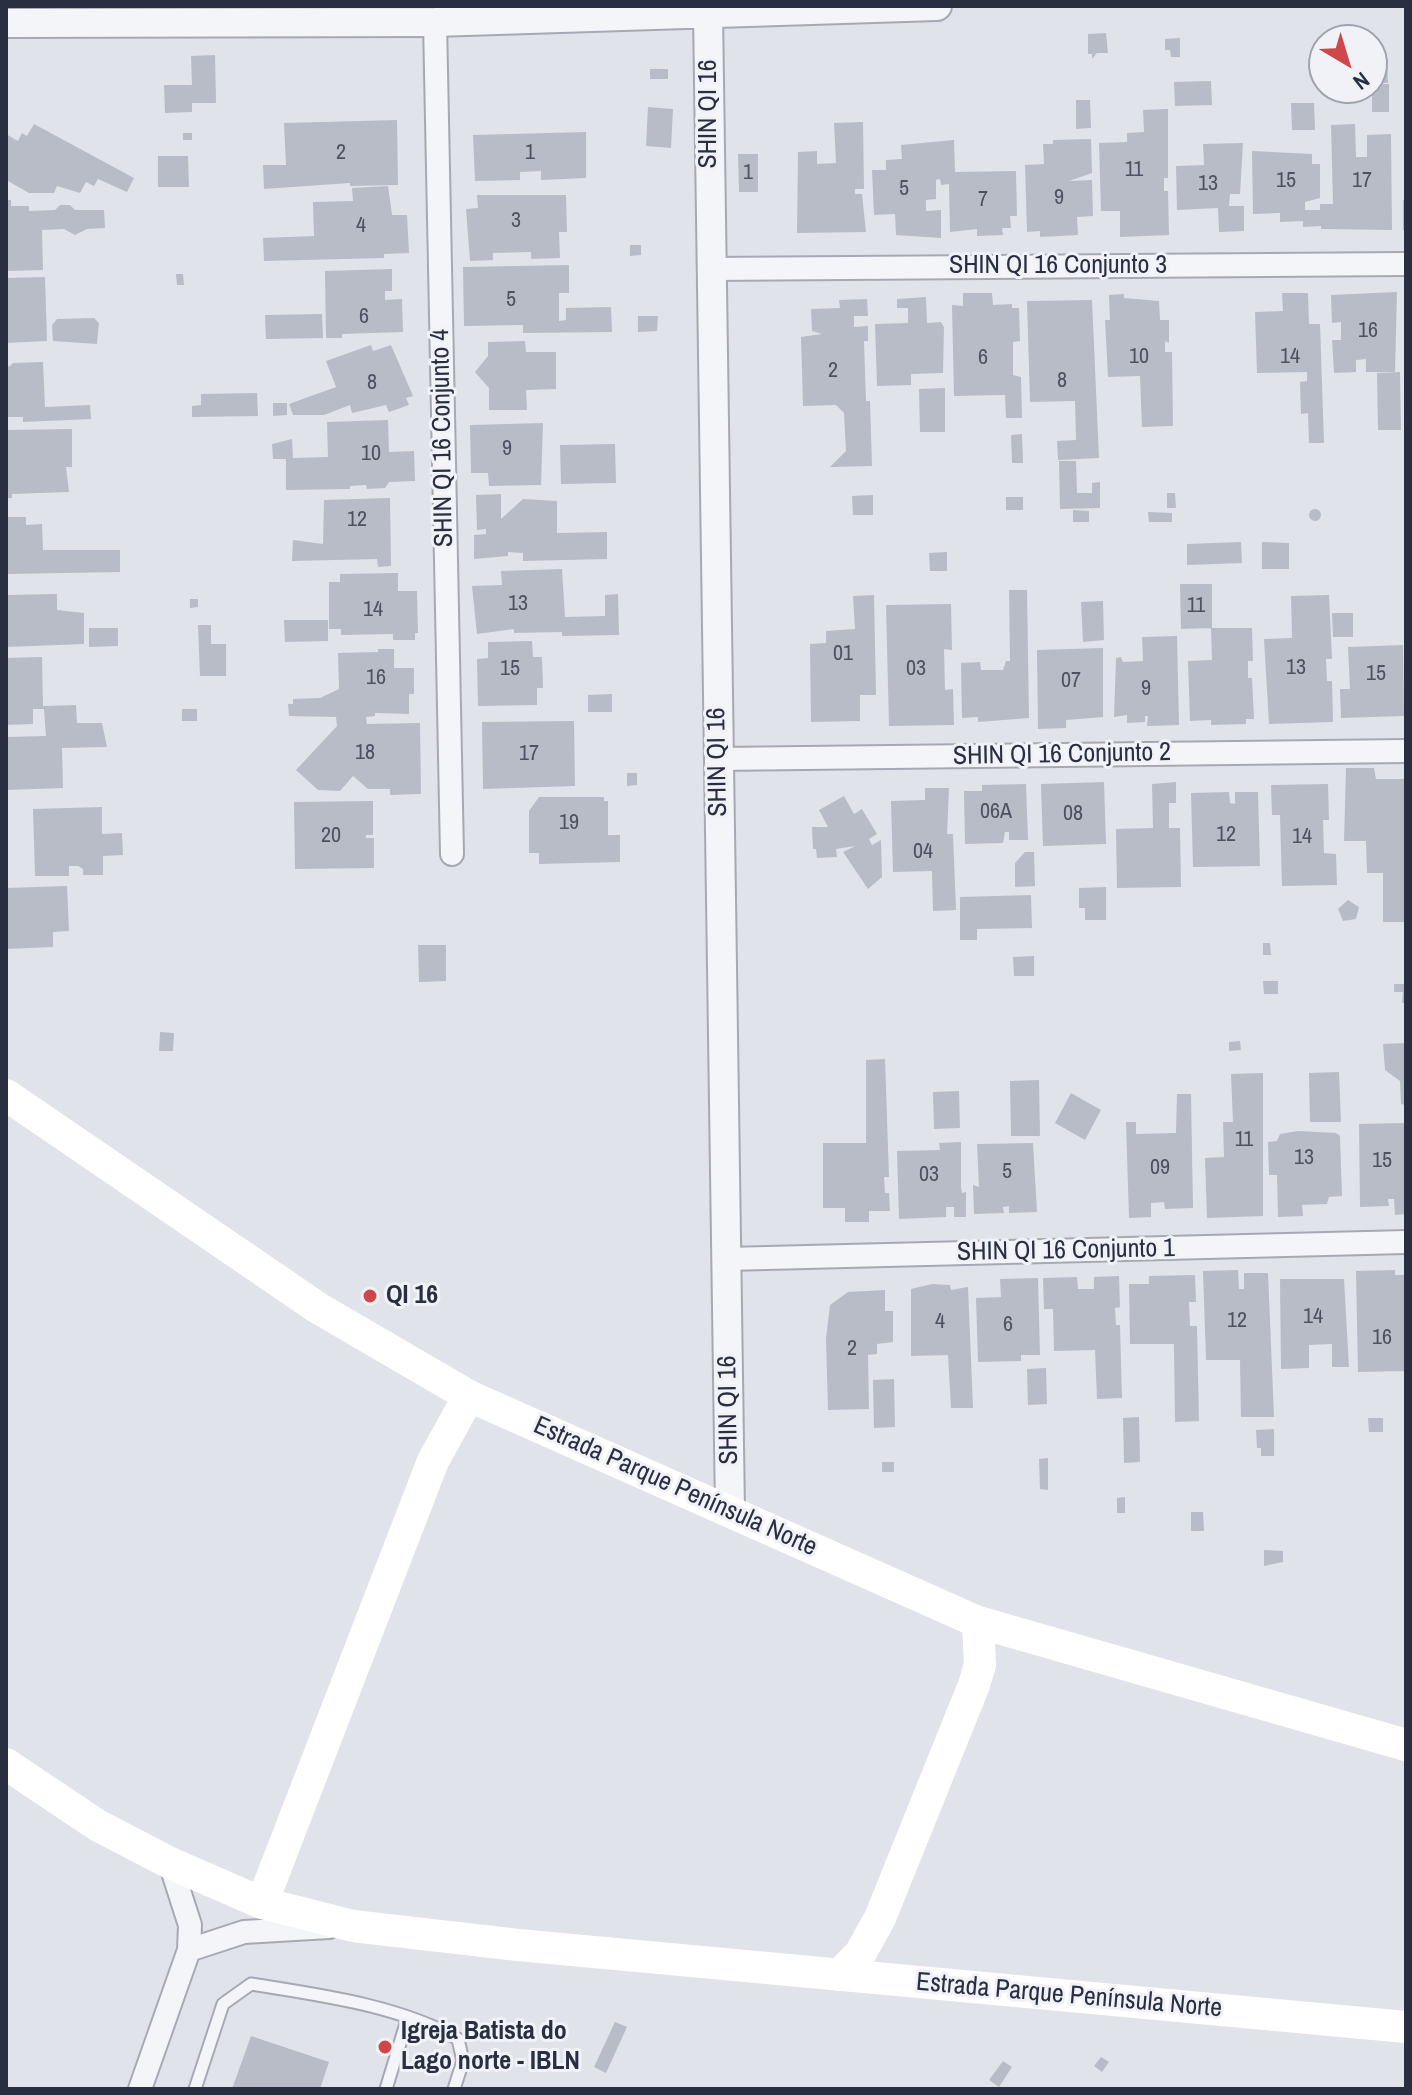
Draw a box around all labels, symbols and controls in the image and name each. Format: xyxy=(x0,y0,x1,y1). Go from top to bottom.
north arrow xyxy=(1308,24,1388,104)
street label: SHIN QI 16 xyxy=(693,59,725,169)
text: N xyxy=(1347,66,1376,97)
house number: 2 xyxy=(336,140,346,166)
house number: 1 xyxy=(525,140,535,166)
house number: 11 xyxy=(1125,157,1143,183)
house number: 1 xyxy=(743,160,753,186)
house number: 15 xyxy=(1276,168,1296,194)
house number: 17 xyxy=(1352,168,1372,194)
house number: 13 xyxy=(1198,171,1218,197)
house number: 5 xyxy=(899,176,909,202)
house number: 9 xyxy=(1054,185,1064,211)
house number: 7 xyxy=(978,187,988,213)
house number: 3 xyxy=(511,208,521,234)
house number: 4 xyxy=(356,213,366,239)
street label: SHIN QI 16 Conjunto 3 xyxy=(949,250,1167,282)
house number: 5 xyxy=(506,287,516,313)
house number: 6 xyxy=(359,304,369,330)
house number: 16 xyxy=(1358,318,1378,344)
street label: SHIN QI 16 Conjunto 4 xyxy=(425,329,461,547)
house number: 10 xyxy=(1129,344,1149,370)
house number: 14 xyxy=(1280,344,1300,370)
house number: 6 xyxy=(978,345,988,371)
house number: 2 xyxy=(828,358,838,384)
house number: 8 xyxy=(1057,368,1067,394)
house number: 8 xyxy=(367,370,377,396)
house number: 9 xyxy=(502,436,512,462)
house number: 10 xyxy=(361,441,381,467)
house number: 12 xyxy=(347,507,367,533)
house number: 13 xyxy=(508,591,528,617)
house number: 11 xyxy=(1187,593,1205,619)
house number: 14 xyxy=(363,597,383,623)
house number: 01 xyxy=(833,641,853,667)
house number: 13 xyxy=(1286,655,1306,681)
house number: 15 xyxy=(500,656,520,682)
house number: 03 xyxy=(906,656,926,682)
house number: 15 xyxy=(1366,661,1386,687)
house number: 16 xyxy=(366,665,386,691)
house number: 07 xyxy=(1061,668,1081,694)
house number: 9 xyxy=(1141,676,1151,702)
street label: SHIN QI 16 xyxy=(701,707,735,817)
street label: SHIN QI 16 Conjunto 2 xyxy=(953,737,1171,773)
house number: 18 xyxy=(355,740,375,766)
house number: 17 xyxy=(519,741,539,767)
house number: 06A xyxy=(980,799,1012,825)
house number: 08 xyxy=(1063,801,1083,827)
house number: 19 xyxy=(559,810,579,836)
house number: 12 xyxy=(1216,822,1236,848)
house number: 20 xyxy=(321,823,341,849)
house number: 14 xyxy=(1292,824,1312,850)
house number: 04 xyxy=(913,839,933,865)
house number: 11 xyxy=(1235,1127,1253,1153)
house number: 13 xyxy=(1294,1145,1314,1171)
house number: 15 xyxy=(1372,1148,1392,1174)
house number: 09 xyxy=(1150,1155,1170,1181)
house number: 5 xyxy=(1002,1159,1012,1185)
house number: 03 xyxy=(919,1162,939,1188)
street label: SHIN QI 16 Conjunto 1 xyxy=(957,1233,1175,1269)
place label: QI 16 xyxy=(386,1280,438,1312)
marker: QI 16 xyxy=(361,1287,379,1305)
house number: 14 xyxy=(1303,1304,1323,1330)
house number: 12 xyxy=(1227,1308,1247,1334)
house number: 4 xyxy=(935,1309,945,1335)
house number: 6 xyxy=(1003,1312,1013,1338)
house number: 16 xyxy=(1372,1325,1392,1351)
house number: 2 xyxy=(847,1336,857,1362)
street label: SHIN QI 16 xyxy=(712,1355,746,1465)
street label: Estrada Parque Península Norte xyxy=(528,1410,822,1564)
street label: Estrada Parque Península Norte xyxy=(915,1967,1223,2025)
place label: Igreja Batista do Lago norte - IBLN xyxy=(401,2016,580,2078)
marker: Igreja Batista do Lago norte - IBLN xyxy=(376,2038,394,2056)

